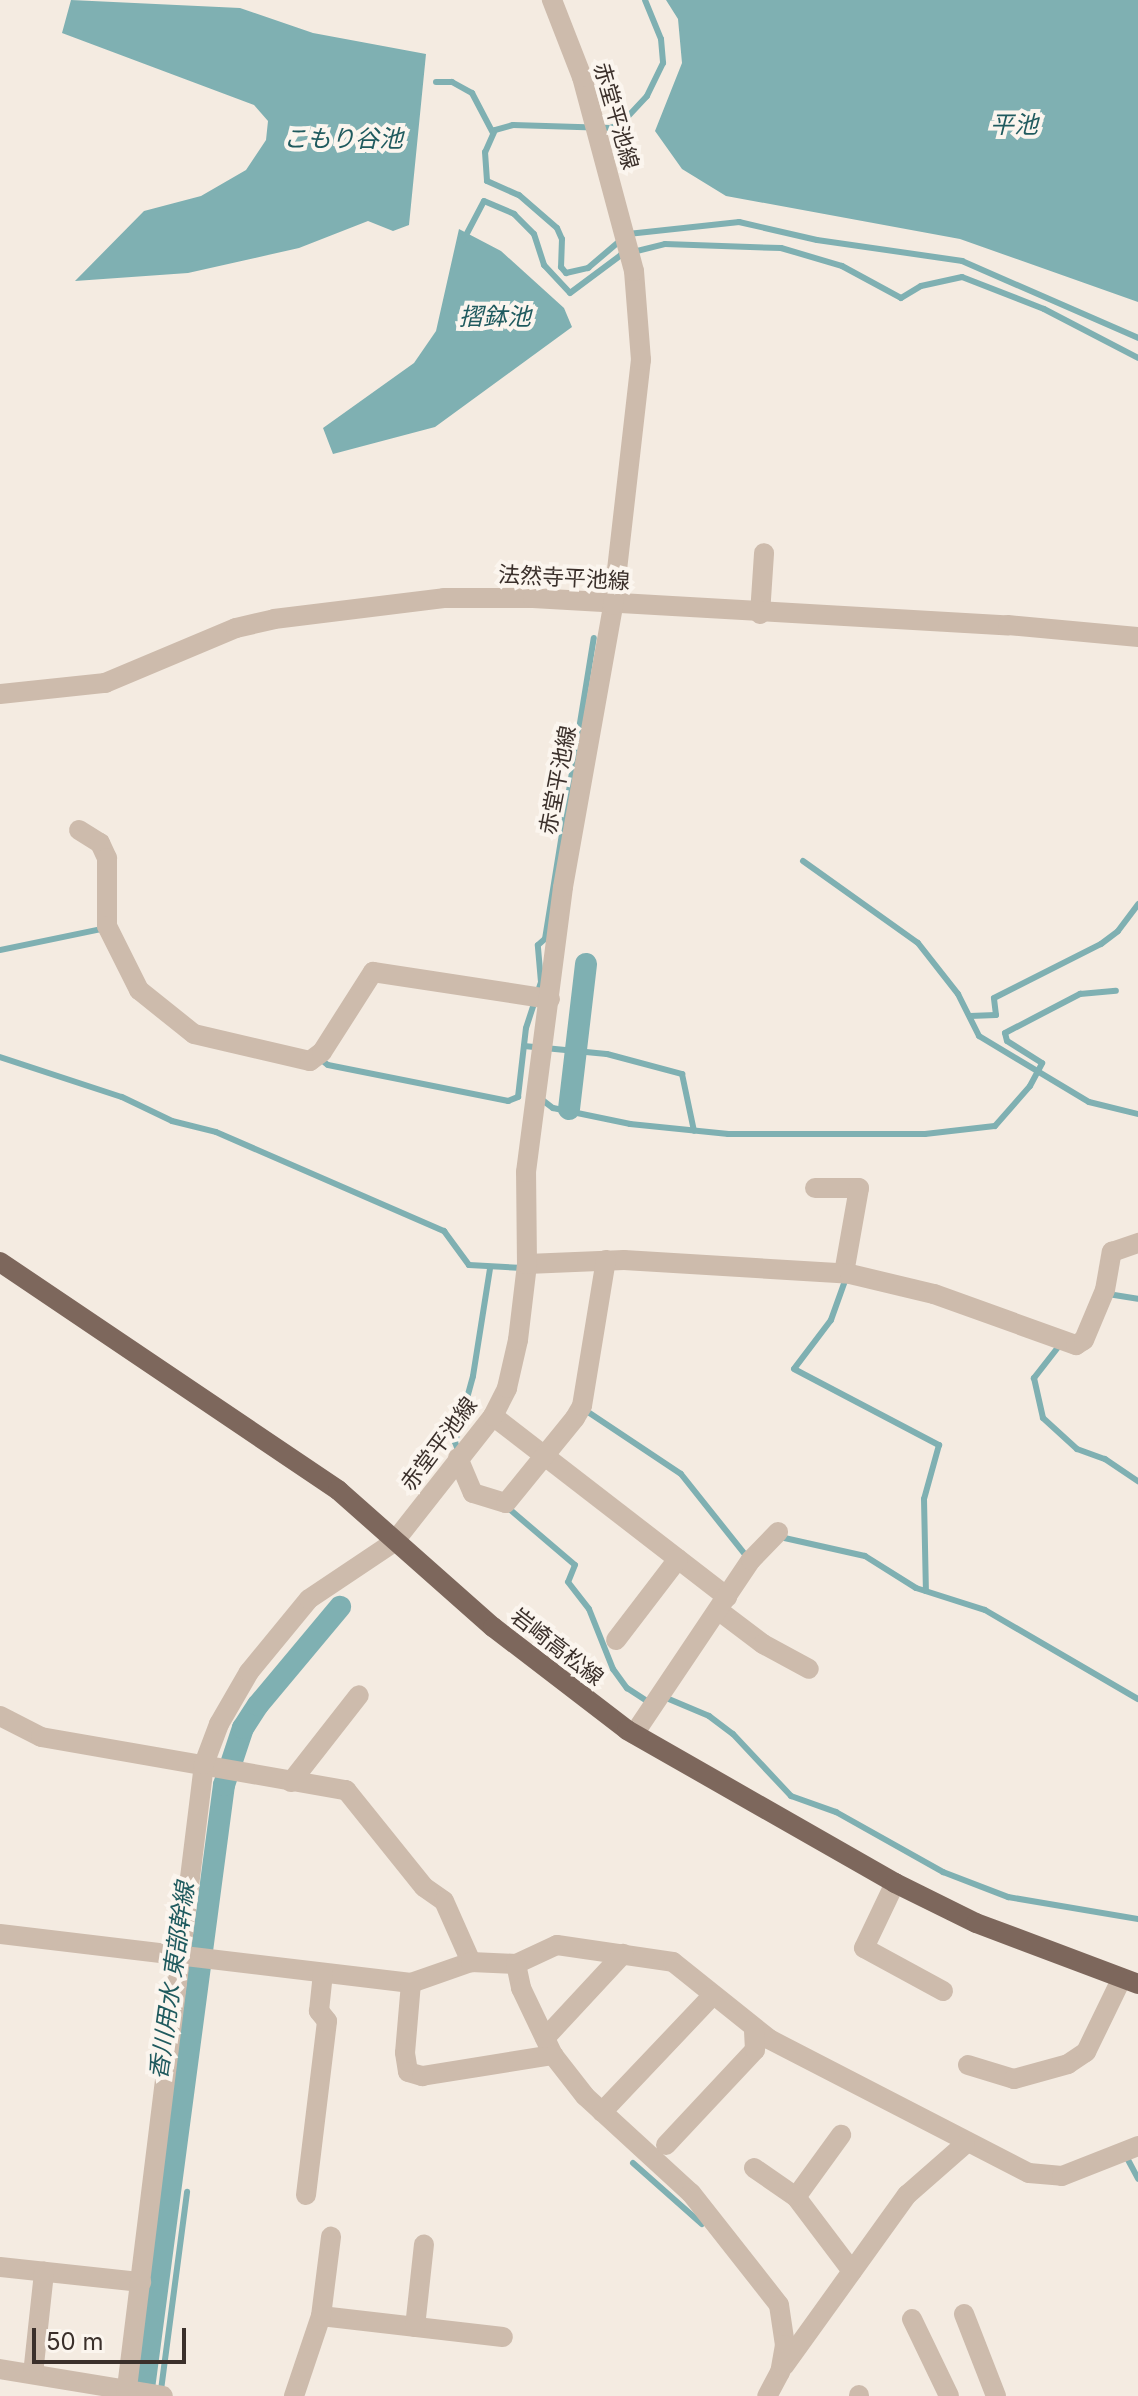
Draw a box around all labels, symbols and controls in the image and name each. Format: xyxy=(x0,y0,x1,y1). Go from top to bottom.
street label: 赤堂平池線 xyxy=(588,59,644,173)
water label: 平池 xyxy=(990,111,1038,139)
water label: こもり谷池 xyxy=(283,125,403,153)
water label: 摺鉢池 xyxy=(459,303,531,331)
street label: 法然寺平池線 xyxy=(497,561,631,595)
street label: 赤堂平池線 xyxy=(535,723,581,837)
street label: 赤堂平池線 xyxy=(395,1392,483,1496)
street label: 岩崎高松線 xyxy=(506,1603,608,1691)
water label: 香川用水 東部幹線 xyxy=(144,1881,200,2081)
scale bar xyxy=(36,2312,190,2362)
text: 50 m xyxy=(46,2327,104,2356)

